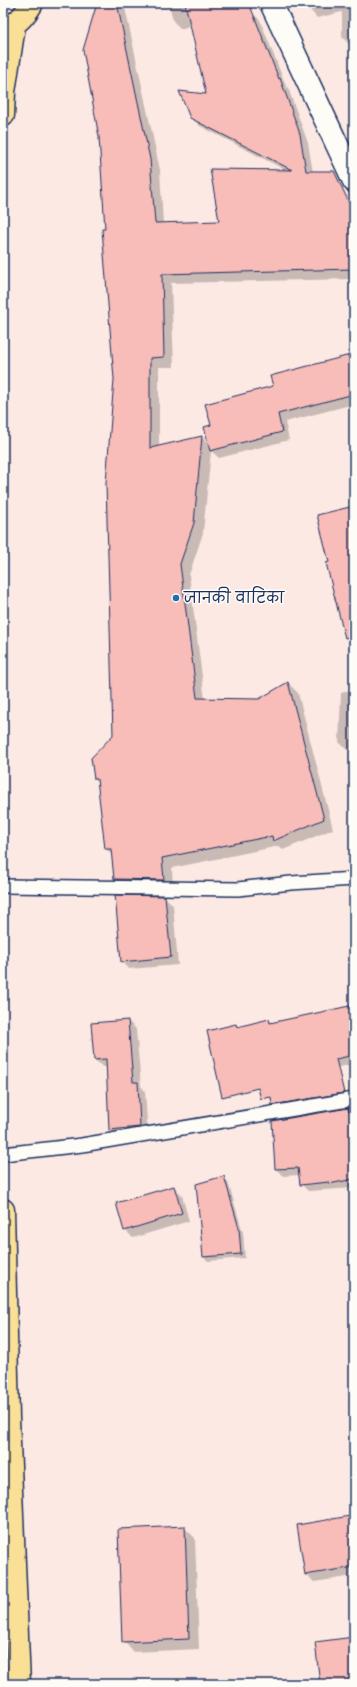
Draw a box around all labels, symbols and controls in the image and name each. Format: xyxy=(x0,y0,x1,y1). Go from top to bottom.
place label: जानकी वाटिका xyxy=(183,586,285,607)
marker: जानकी वाटिका xyxy=(171,593,181,603)

